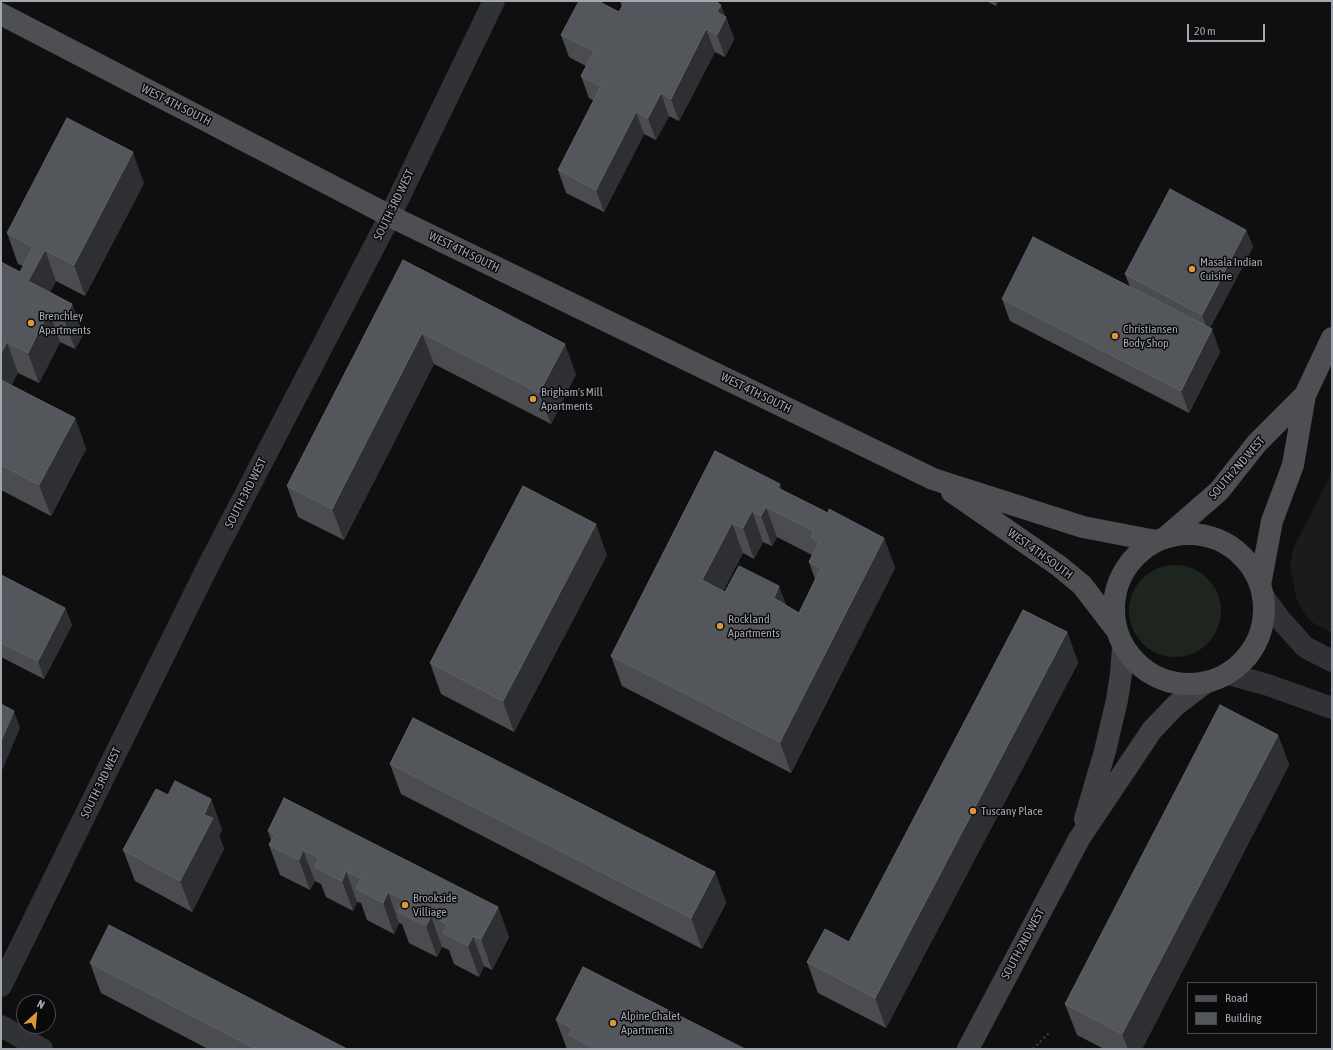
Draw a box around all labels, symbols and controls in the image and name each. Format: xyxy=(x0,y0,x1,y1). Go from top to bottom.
scale bar xyxy=(1189,16,1267,42)
text: 20 m xyxy=(1194,24,1216,38)
street label: WEST 4TH SOUTH xyxy=(139,81,213,129)
street label: SOUTH 3RD WEST xyxy=(371,167,417,243)
street label: WEST 4TH SOUTH xyxy=(426,229,502,275)
place label: Masala Indian Cuisine xyxy=(1200,255,1263,283)
marker: Masala Indian Cuisine xyxy=(1187,264,1197,274)
place label: Brenchley Apartments xyxy=(39,309,91,337)
marker: Brenchley Apartments xyxy=(26,318,36,328)
place label: Christiansen Body Shop xyxy=(1123,322,1178,350)
marker: Christiansen Body Shop xyxy=(1110,331,1120,341)
street label: WEST 4TH SOUTH xyxy=(718,370,794,416)
place label: Brigham's Mill Apartments xyxy=(541,385,603,413)
marker: Brigham's Mill Apartments xyxy=(528,394,538,404)
street label: SOUTH 2ND WEST xyxy=(1206,434,1268,502)
street label: SOUTH 3RD WEST xyxy=(222,455,270,531)
street label: WEST 4TH SOUTH xyxy=(1005,526,1075,582)
place label: Rockland Apartments xyxy=(728,612,780,640)
marker: Rockland Apartments xyxy=(715,621,725,631)
street label: SOUTH 3RD WEST xyxy=(78,745,124,821)
place label: Tuscany Place xyxy=(981,804,1043,818)
marker: Tuscany Place xyxy=(968,806,978,816)
place label: Brookside Villiage xyxy=(413,891,457,919)
marker: Brookside Villiage xyxy=(400,900,410,910)
street label: SOUTH 2ND WEST xyxy=(998,906,1048,982)
legend xyxy=(1187,982,1317,1034)
text: Road xyxy=(1225,991,1248,1005)
north arrow xyxy=(16,994,56,1034)
text: N xyxy=(35,997,47,1011)
place label: Alpine Chalet Apartments xyxy=(621,1009,680,1037)
text: Building xyxy=(1225,1011,1262,1025)
marker: Alpine Chalet Apartments xyxy=(608,1018,618,1028)

